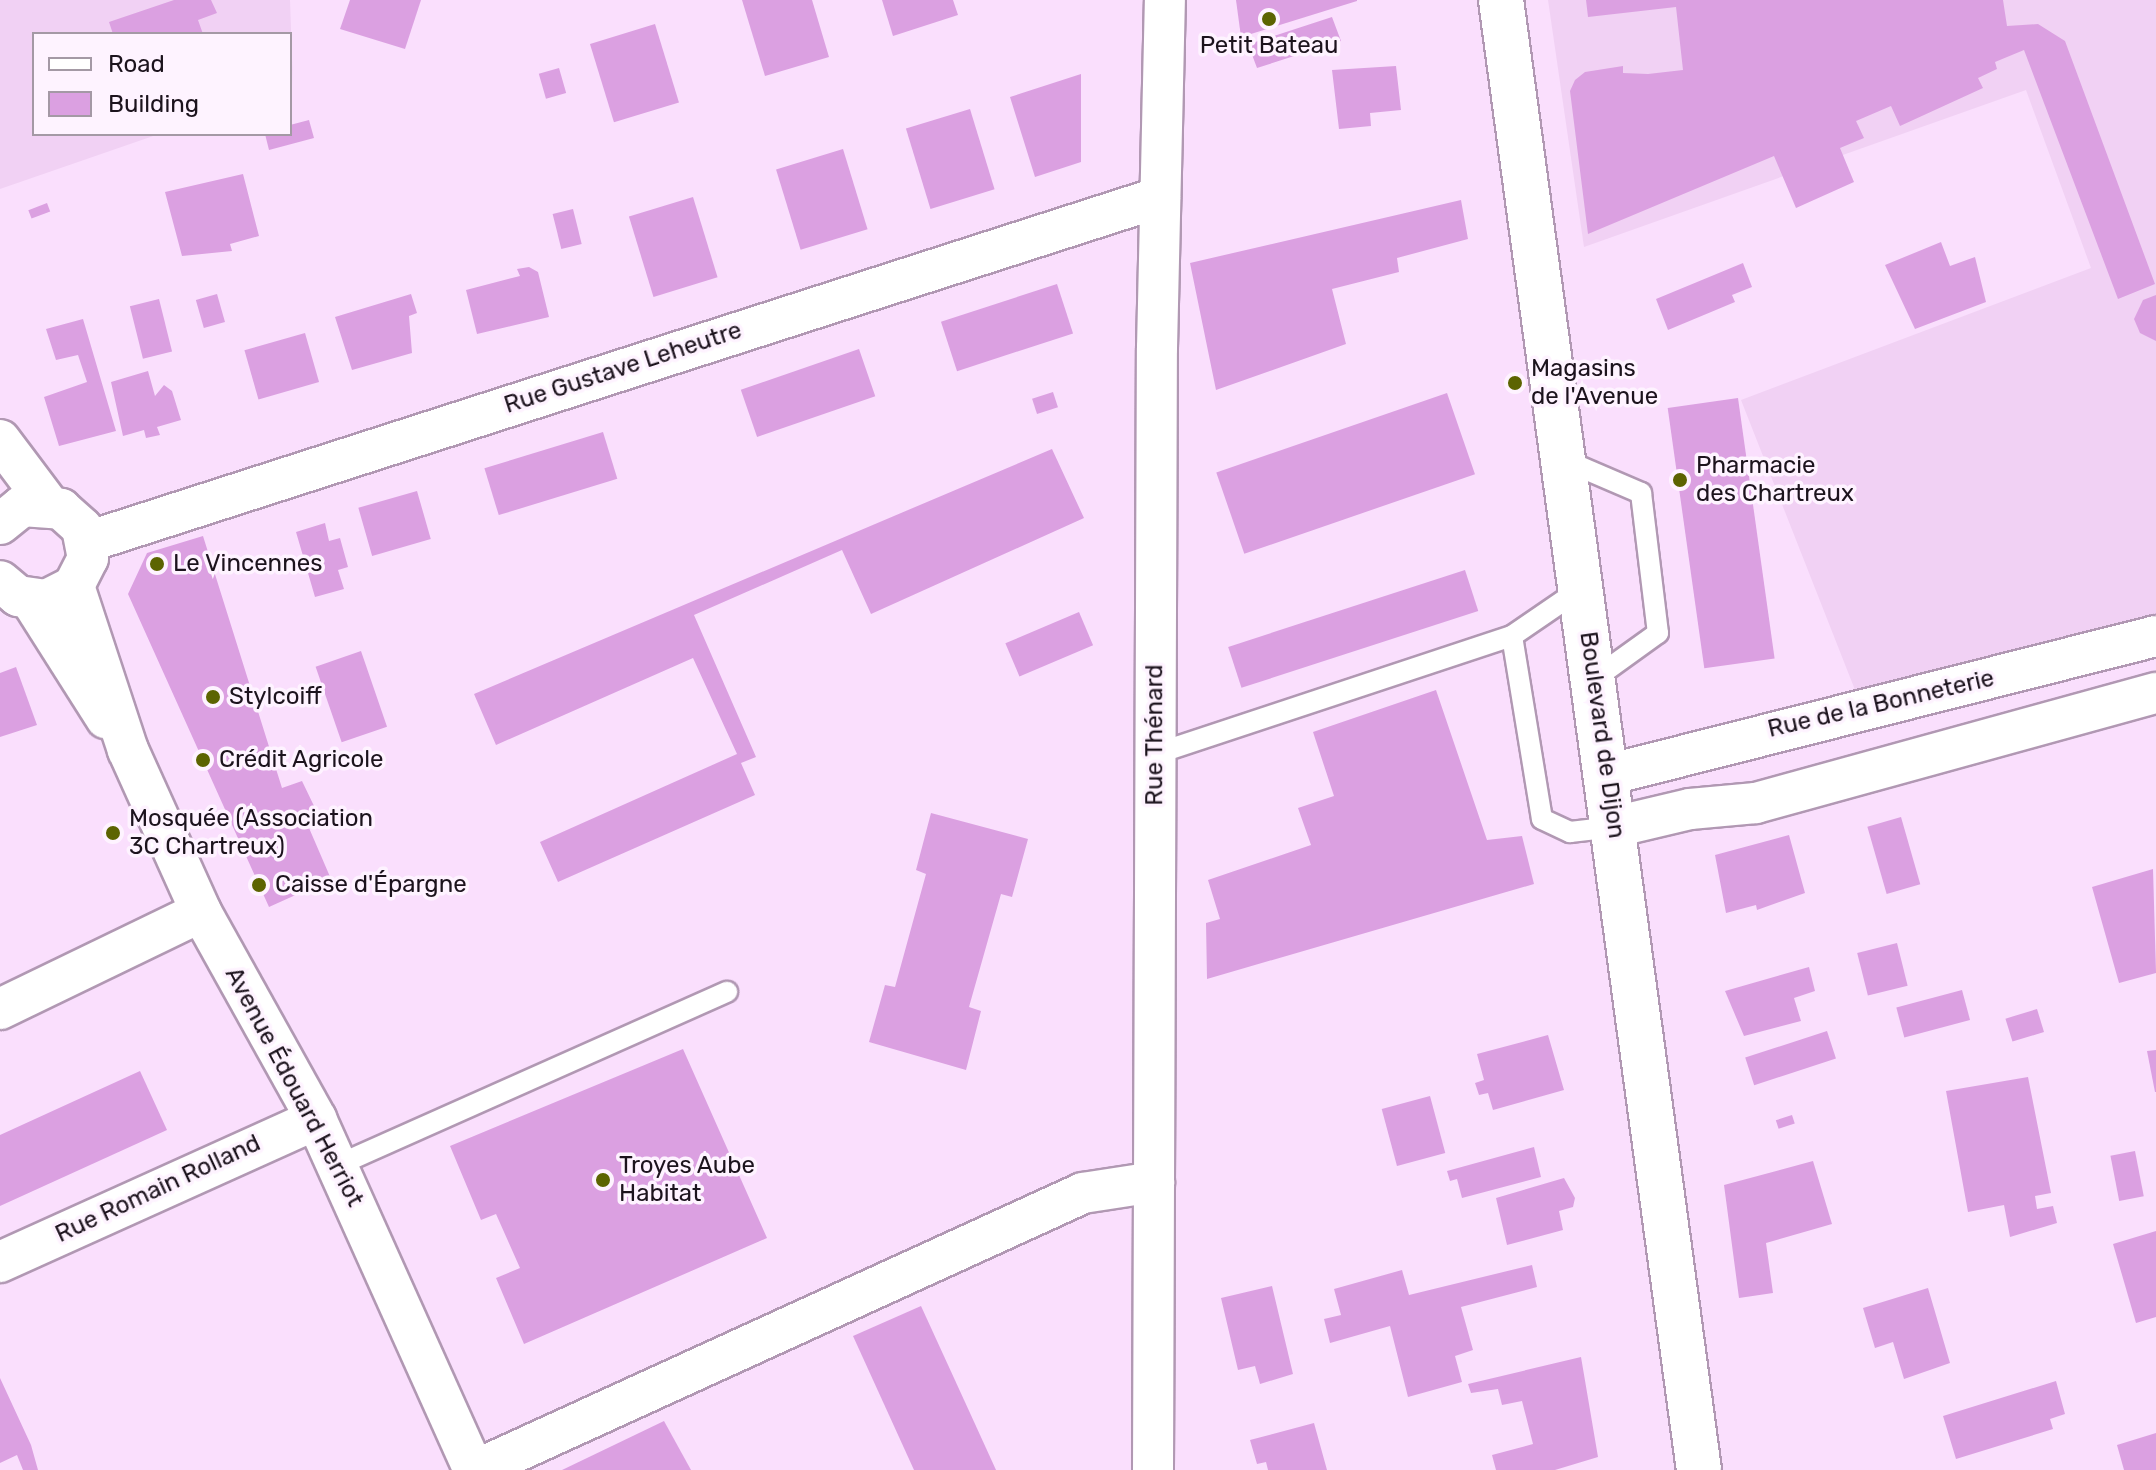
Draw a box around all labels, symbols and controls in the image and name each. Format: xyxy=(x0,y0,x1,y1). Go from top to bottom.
marker: Petit Bateau xyxy=(1260,10,1278,28)
legend xyxy=(32,32,292,136)
place label: Petit Bateau xyxy=(1200,32,1338,60)
text: Road xyxy=(108,50,165,78)
text: Building xyxy=(108,90,199,118)
street label: Rue Gustave Leheutre xyxy=(501,316,745,420)
place label: Magasins de l'Avenue xyxy=(1531,355,1658,411)
marker: Magasins de l'Avenue xyxy=(1506,374,1524,392)
place label: Pharmacie des Chartreux xyxy=(1696,452,1854,508)
marker: Pharmacie des Chartreux xyxy=(1671,471,1689,489)
place label: Le Vincennes xyxy=(173,550,323,578)
marker: Le Vincennes xyxy=(148,555,166,573)
street label: Boulevard de Dijon xyxy=(1573,630,1631,840)
street label: Rue Thénard xyxy=(1141,664,1169,806)
street label: Rue de la Bonneterie xyxy=(1765,664,1997,744)
place label: Stylcoiff xyxy=(229,683,322,711)
marker: Stylcoiff xyxy=(204,688,222,706)
place label: Crédit Agricole xyxy=(219,746,384,774)
marker: Crédit Agricole xyxy=(194,751,212,769)
place label: Mosquée (Association 3C Chartreux) xyxy=(129,805,373,861)
marker: Mosquée (Association 3C Chartreux) xyxy=(104,824,122,842)
place label: Caisse d'Épargne xyxy=(275,871,467,899)
marker: Caisse d'Épargne xyxy=(250,876,268,894)
street label: Avenue Édouard Herriot xyxy=(219,962,369,1212)
street label: Rue Romain Rolland xyxy=(51,1129,265,1249)
place label: Troyes Aube Habitat xyxy=(619,1152,756,1208)
marker: Troyes Aube Habitat xyxy=(594,1171,612,1189)

